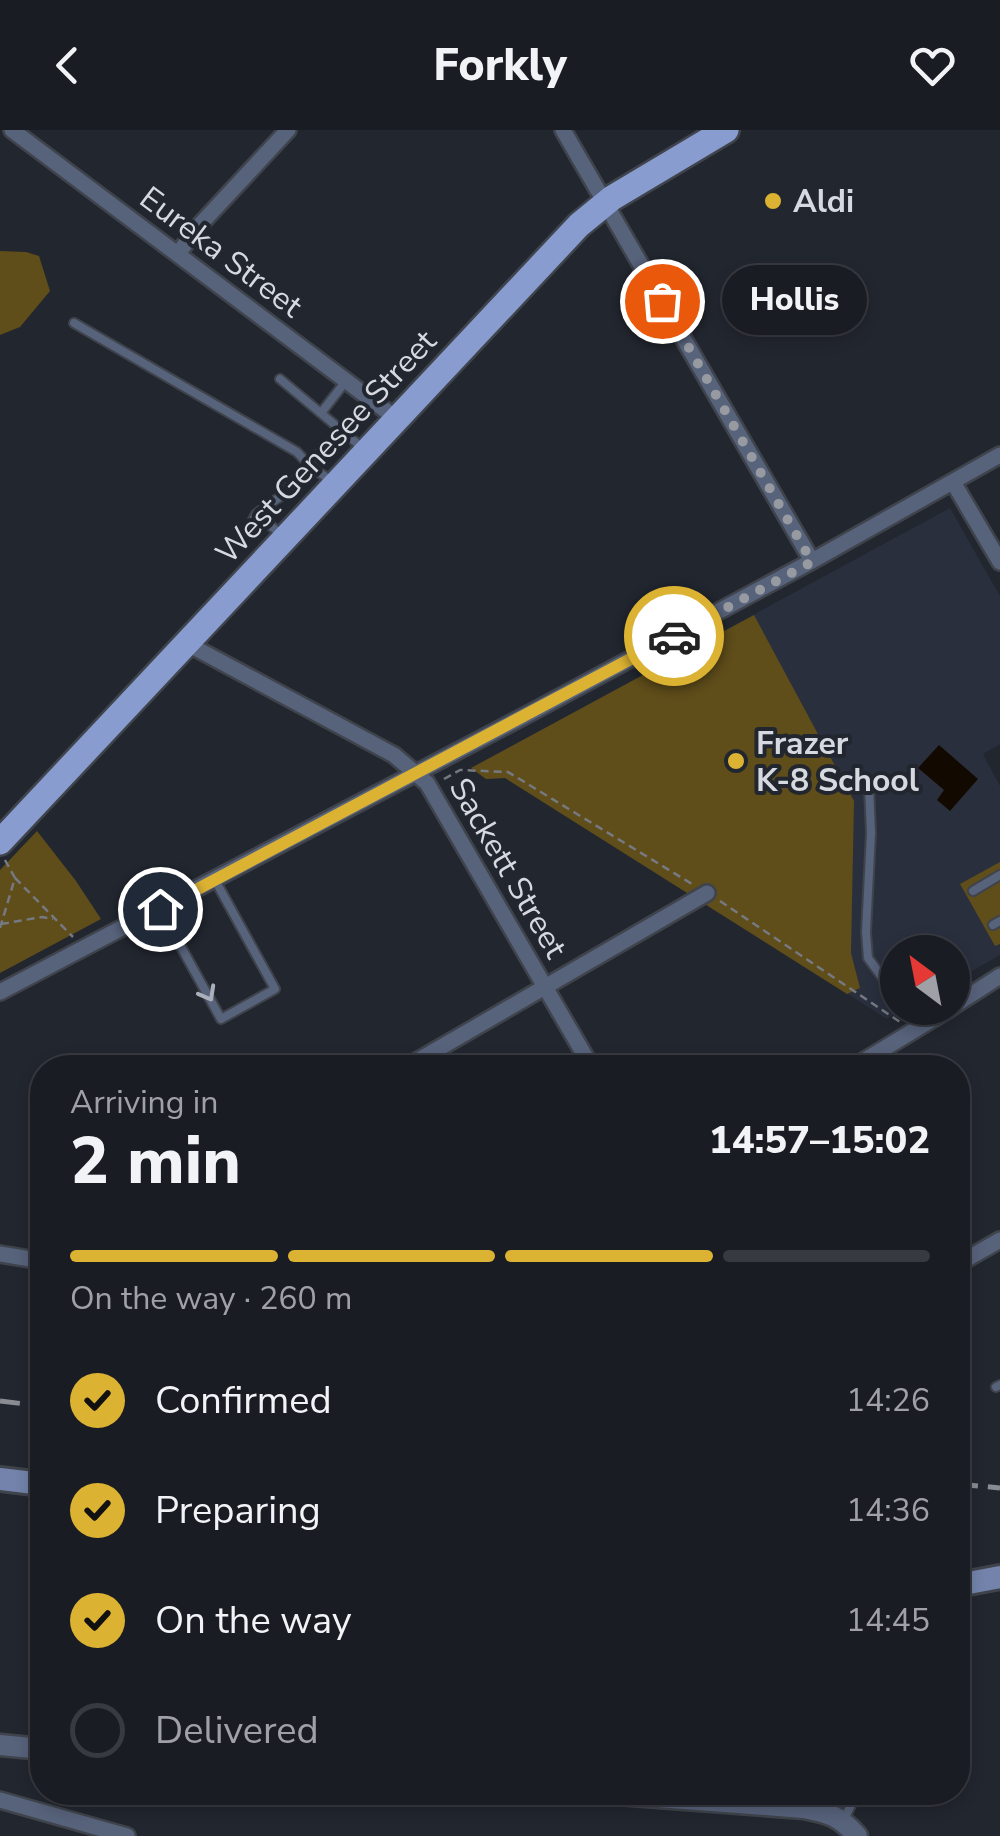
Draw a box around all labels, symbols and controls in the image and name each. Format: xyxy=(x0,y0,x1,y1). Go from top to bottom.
text: Forkly xyxy=(433,35,567,96)
icon: back xyxy=(40,38,95,93)
icon: heart xyxy=(905,38,960,93)
street label: Eureka Street xyxy=(131,177,312,328)
place label: Aldi xyxy=(793,180,854,223)
marker: Aldi xyxy=(762,190,784,212)
pin xyxy=(620,259,705,344)
callout: Hollis xyxy=(722,266,867,336)
icon: bag xyxy=(635,274,690,329)
text: Hollis xyxy=(750,278,839,321)
street label: West Genesee Street xyxy=(206,320,446,573)
courier xyxy=(624,586,724,686)
icon: car xyxy=(647,609,702,664)
place label: Frazer K-8 School xyxy=(756,722,919,802)
marker: Frazer K-8 School xyxy=(725,750,747,772)
street label: Sackett Street xyxy=(439,770,577,967)
pin xyxy=(118,867,203,952)
icon: home xyxy=(133,882,188,937)
north arrow xyxy=(880,935,970,1025)
map controls xyxy=(880,935,970,1025)
one-way arrow xyxy=(195,983,215,1001)
text: Arriving in xyxy=(70,1081,218,1124)
text: 14:57–15:02 xyxy=(709,1115,930,1166)
text: 2 min xyxy=(70,1117,241,1206)
text: On the way · 260 m xyxy=(70,1277,352,1320)
icon: check xyxy=(70,1373,125,1428)
text: Confirmed xyxy=(155,1375,332,1426)
text: 14:26 xyxy=(846,1379,930,1422)
icon: check xyxy=(70,1483,125,1538)
text: Preparing xyxy=(155,1485,321,1536)
text: 14:36 xyxy=(846,1489,930,1532)
icon: check xyxy=(70,1593,125,1648)
text: On the way xyxy=(155,1595,351,1646)
text: 14:45 xyxy=(846,1599,930,1642)
text: Delivered xyxy=(155,1705,319,1756)

